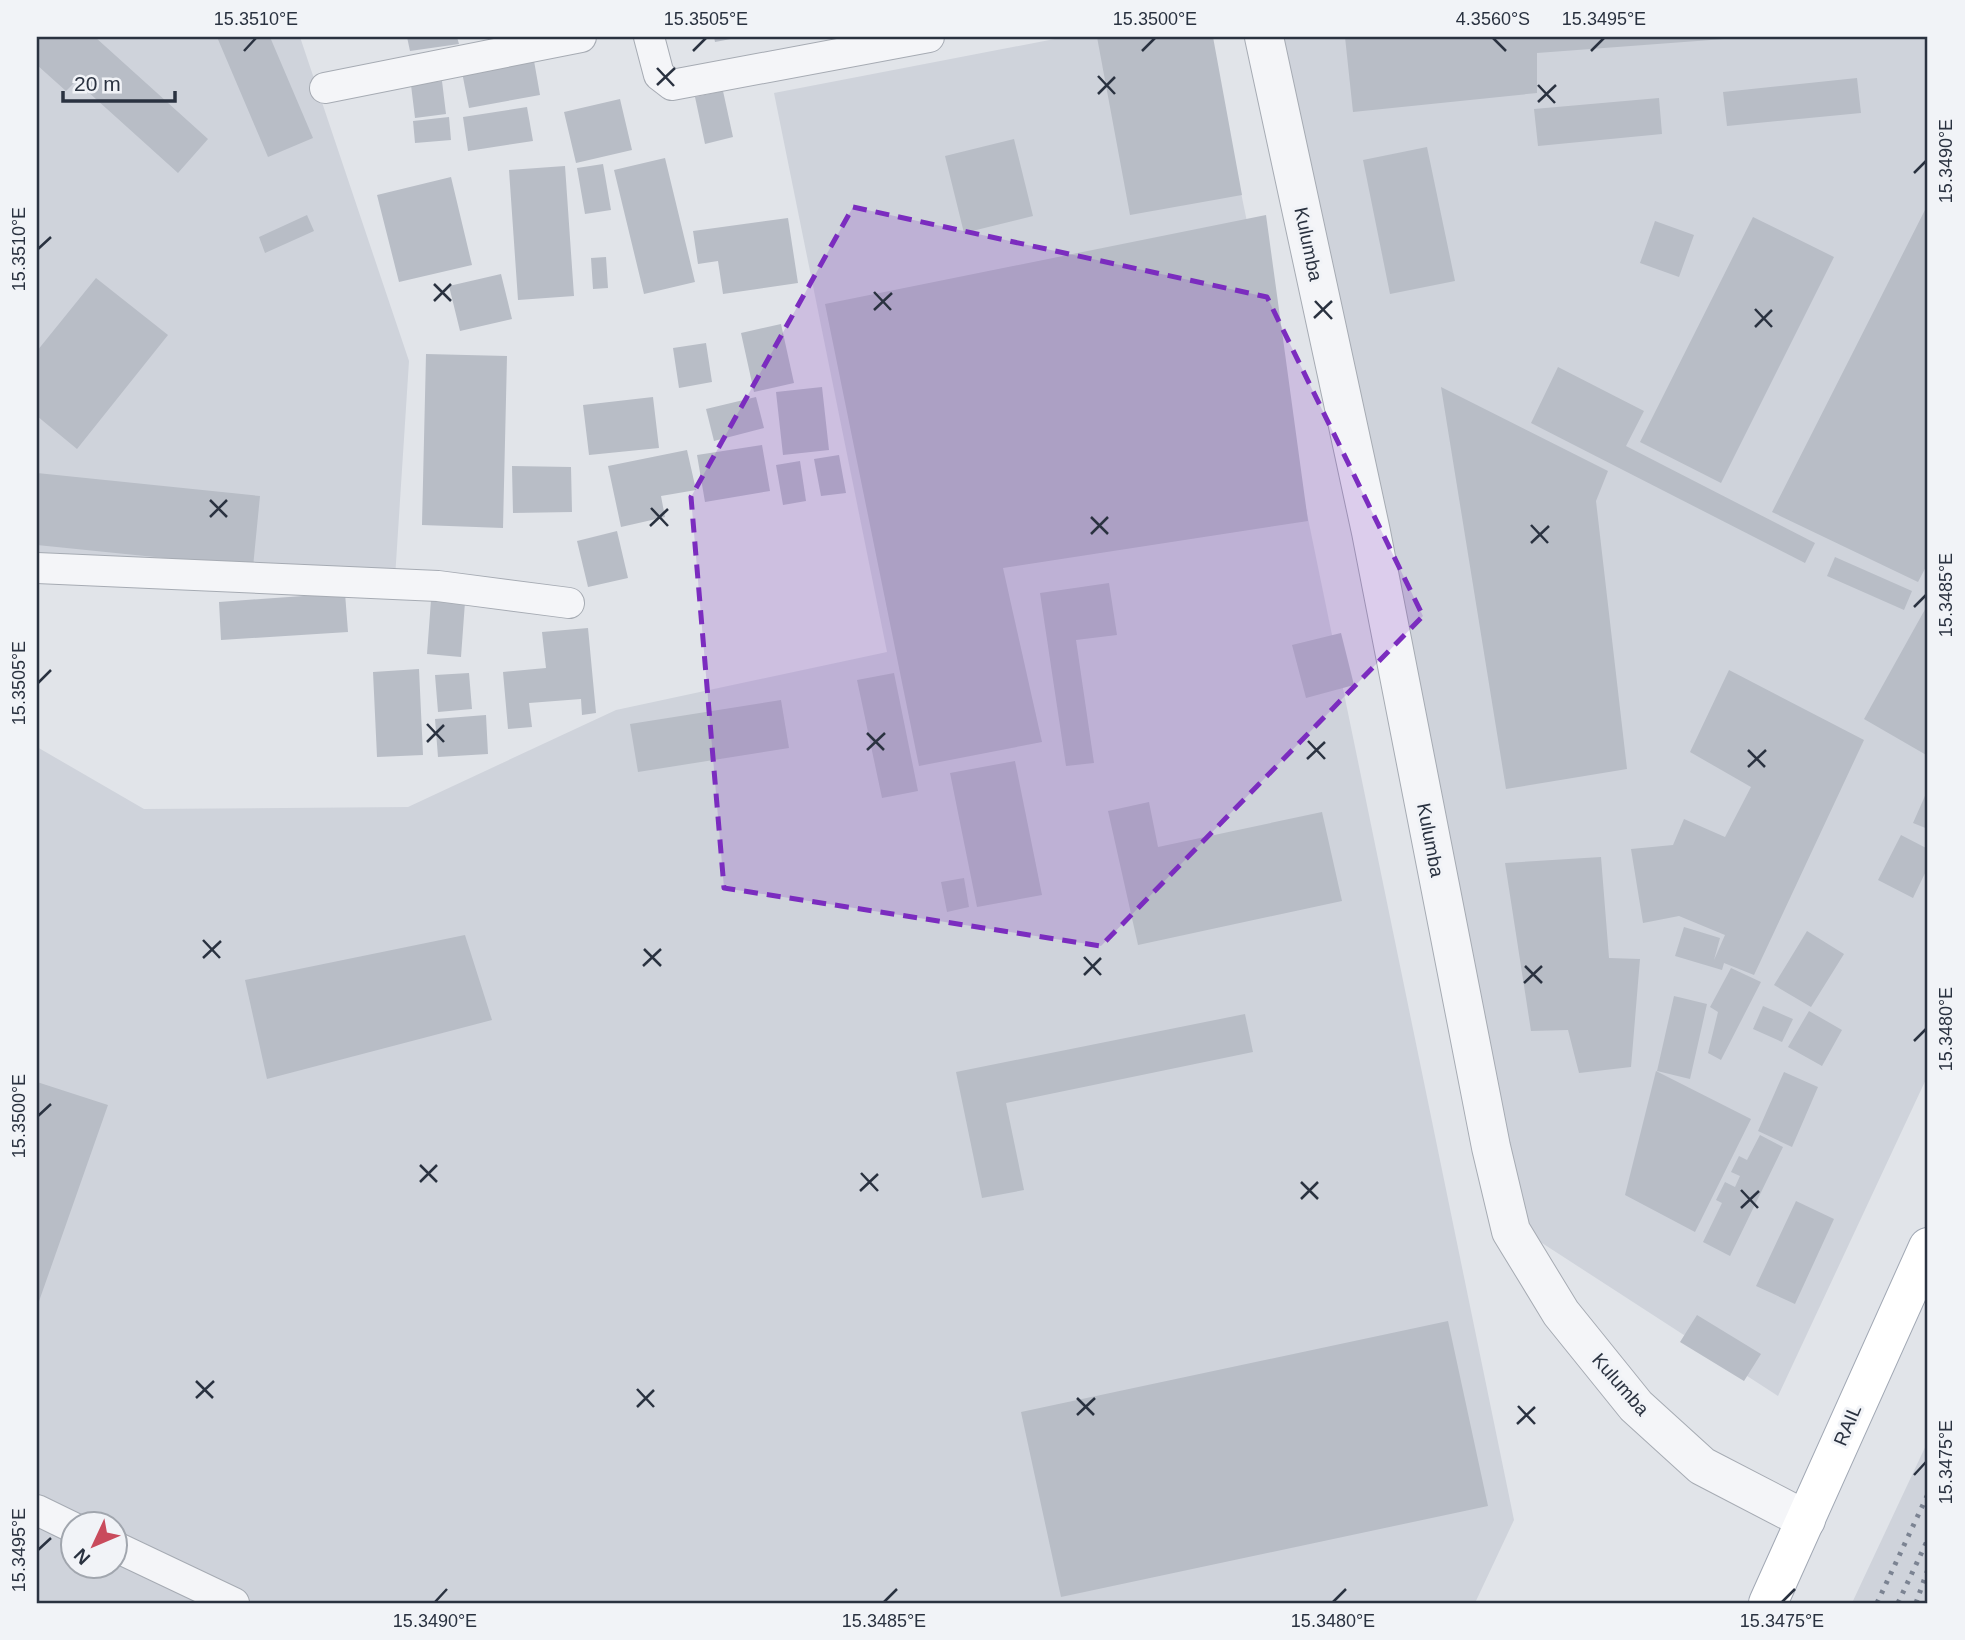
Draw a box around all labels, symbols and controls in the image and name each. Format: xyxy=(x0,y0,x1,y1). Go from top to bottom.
text: 15.3510°E xyxy=(214,9,298,29)
text: 15.3505°E xyxy=(664,9,748,29)
text: 15.3500°E xyxy=(1113,9,1197,29)
text: 4.3560°S xyxy=(1456,9,1530,29)
text: 15.3495°E xyxy=(1562,9,1646,29)
scale bar xyxy=(63,60,175,104)
text: 20 m xyxy=(74,72,121,95)
text: 15.3490°E xyxy=(1936,119,1956,203)
street label: Kulumba xyxy=(1290,205,1327,283)
text: 15.3510°E xyxy=(9,207,29,291)
text: 15.3485°E xyxy=(1936,553,1956,637)
text: 15.3505°E xyxy=(9,641,29,725)
street label: Kulumba xyxy=(1413,801,1448,879)
text: 15.3480°E xyxy=(1936,987,1956,1071)
text: 15.3500°E xyxy=(9,1074,29,1158)
street label: Kulumba xyxy=(1588,1349,1653,1420)
street label: RAIL xyxy=(1830,1402,1865,1449)
text: 15.3475°E xyxy=(1936,1420,1956,1504)
text: 15.3495°E xyxy=(9,1508,29,1592)
north arrow xyxy=(60,1510,130,1580)
text: N xyxy=(70,1544,94,1569)
text: 15.3490°E xyxy=(393,1611,477,1631)
text: 15.3485°E xyxy=(842,1611,926,1631)
text: 15.3480°E xyxy=(1291,1611,1375,1631)
text: 15.3475°E xyxy=(1740,1611,1824,1631)

